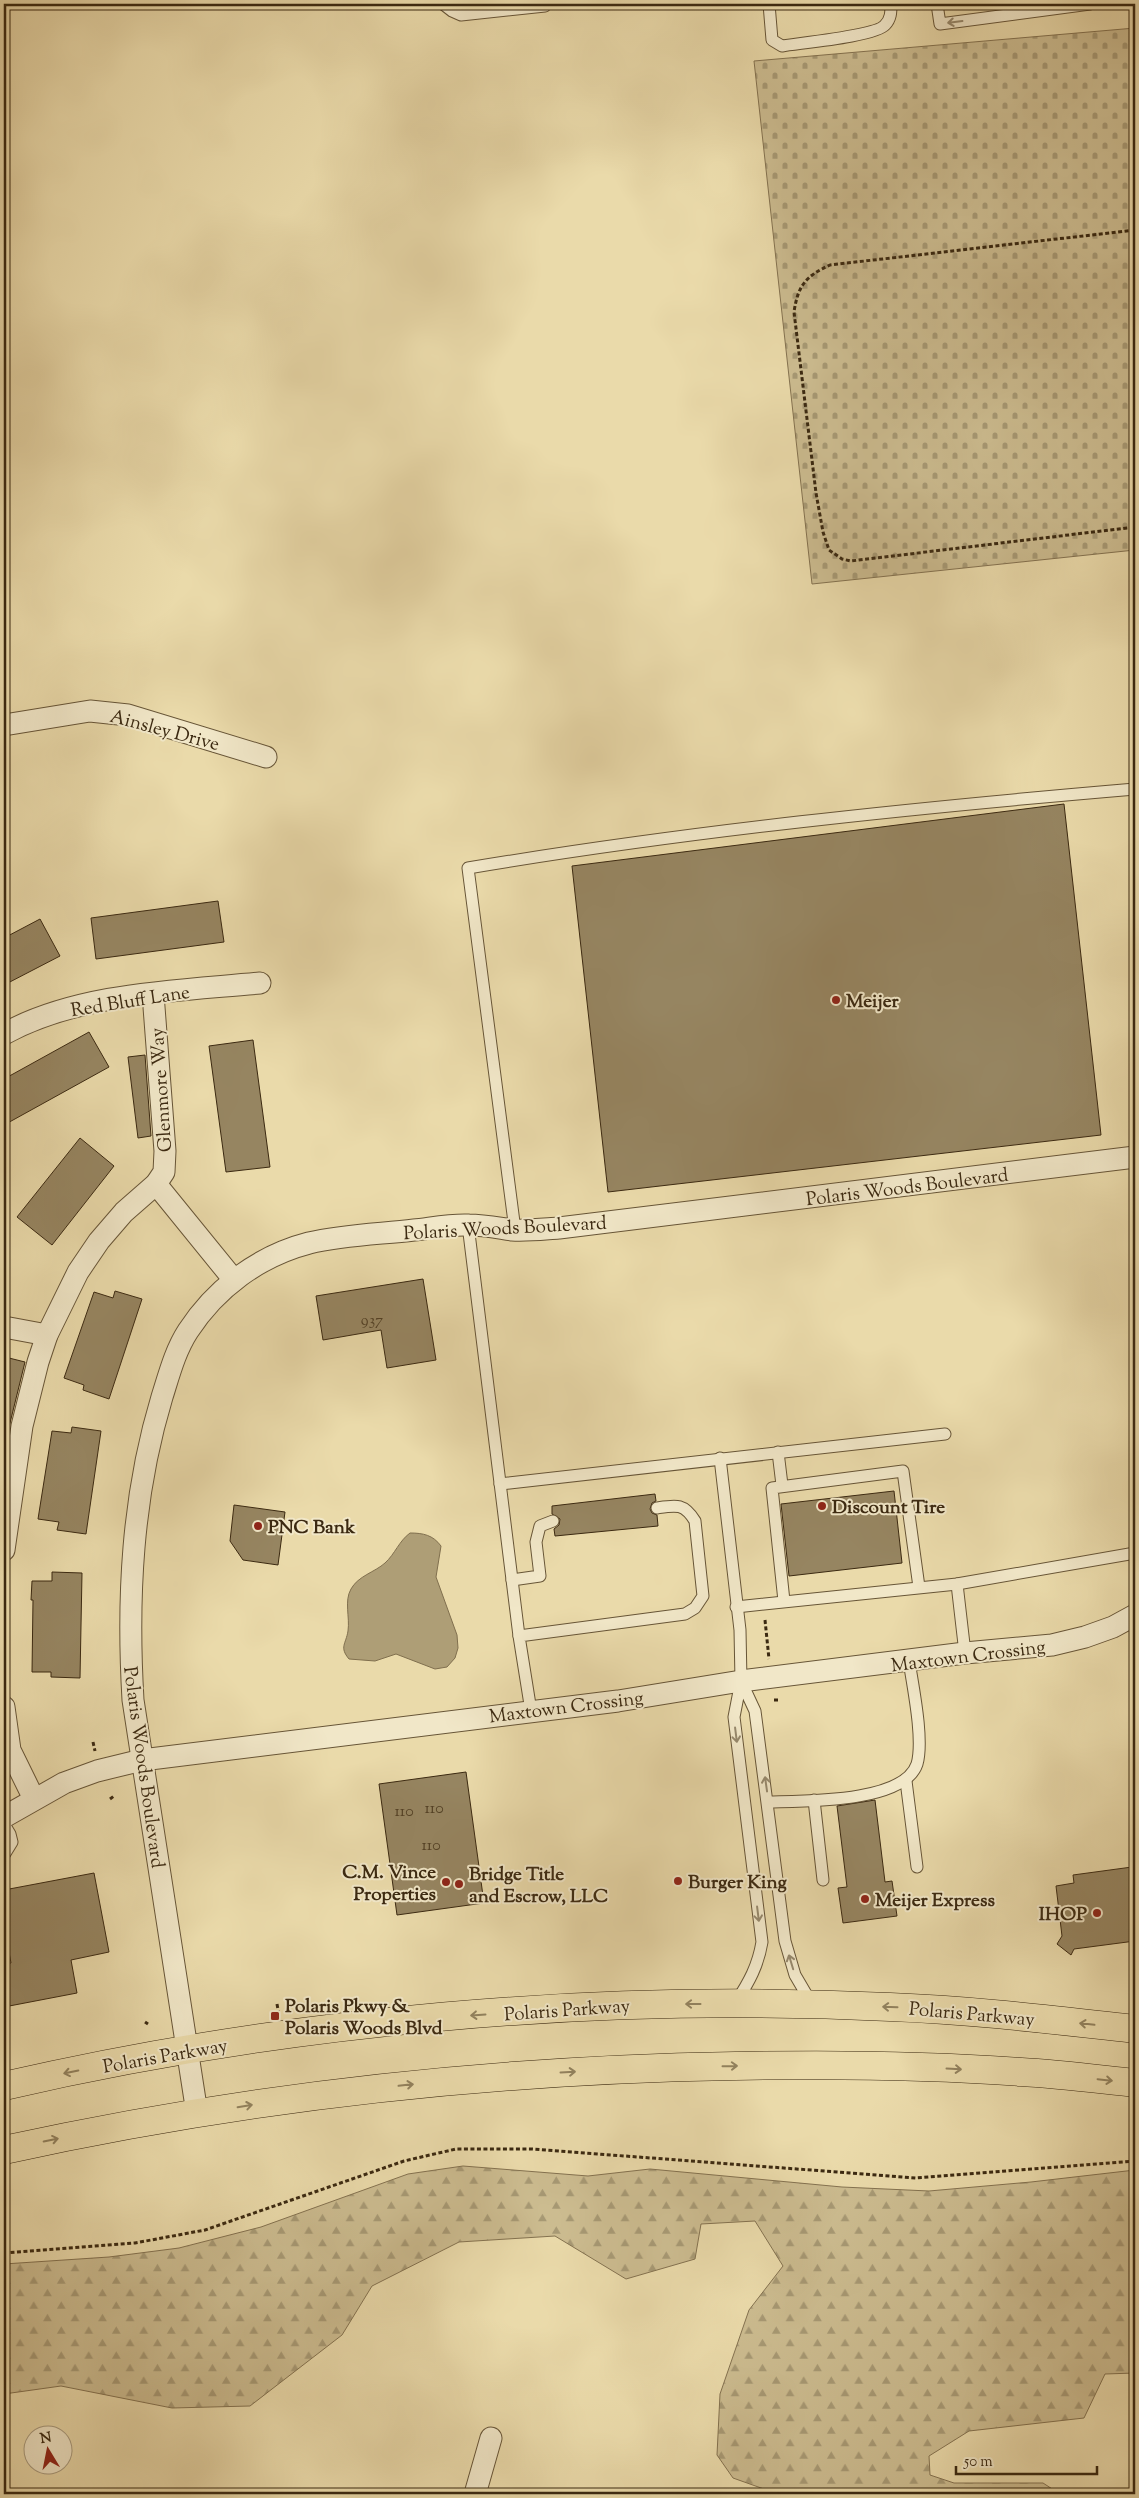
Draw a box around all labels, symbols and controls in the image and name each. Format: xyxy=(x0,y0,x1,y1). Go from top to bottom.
one-way arrow xyxy=(948,17,964,27)
street label: Ainsley Drive xyxy=(107,704,222,759)
street label: Red Bluff Lane xyxy=(69,980,192,1025)
place label: Meijer xyxy=(846,989,900,1016)
marker: Meijer xyxy=(830,994,842,1006)
street label: Glenmore Way xyxy=(145,1026,180,1153)
street label: Polaris Woods Boulevard xyxy=(805,1163,1010,1214)
street label: Polaris Woods Boulevard xyxy=(403,1211,608,1248)
house number: 937 xyxy=(361,1310,383,1333)
place label: Discount Tire xyxy=(832,1495,945,1522)
marker: Discount Tire xyxy=(816,1500,828,1512)
place label: PNC Bank xyxy=(268,1515,356,1542)
marker: PNC Bank xyxy=(252,1520,264,1532)
street label: Maxtown Crossing xyxy=(889,1635,1047,1680)
street label: Polaris Woods Boulevard xyxy=(115,1665,170,1870)
street label: Maxtown Crossing xyxy=(487,1686,645,1731)
one-way arrow xyxy=(731,1727,741,1743)
one-way arrow xyxy=(761,1776,771,1792)
house number: 110 xyxy=(424,1798,444,1821)
house number: 110 xyxy=(394,1801,414,1824)
house number: 110 xyxy=(421,1835,441,1858)
place label: C.M. Vince Properties xyxy=(342,1860,437,1909)
place label: Bridge Title and Escrow, LLC xyxy=(469,1862,608,1911)
place label: Burger King xyxy=(688,1870,787,1897)
marker: Burger King xyxy=(672,1875,684,1887)
marker: C.M. Vince Properties xyxy=(440,1876,452,1888)
marker: Bridge Title and Escrow, LLC xyxy=(453,1878,465,1890)
place label: Meijer Express xyxy=(875,1888,995,1915)
marker: Meijer Express xyxy=(859,1893,871,1905)
place label: IHOP xyxy=(1039,1902,1087,1929)
one-way arrow xyxy=(753,1906,763,1922)
marker: IHOP xyxy=(1091,1907,1103,1919)
one-way arrow xyxy=(786,1954,796,1970)
place label: Polaris Pkwy & Polaris Woods Blvd xyxy=(285,1994,443,2043)
street label: Polaris Parkway xyxy=(503,1994,632,2029)
street label: Polaris Parkway xyxy=(908,1997,1036,2034)
one-way arrow xyxy=(685,1999,701,2009)
one-way arrow xyxy=(882,2002,898,2011)
marker: Polaris Pkwy & Polaris Woods Blvd xyxy=(269,2010,281,2022)
one-way arrow xyxy=(470,2011,486,2020)
one-way arrow xyxy=(1079,2019,1095,2029)
street label: Polaris Parkway xyxy=(101,2033,230,2082)
one-way arrow xyxy=(722,2061,738,2071)
one-way arrow xyxy=(946,2064,962,2073)
one-way arrow xyxy=(63,2067,79,2077)
one-way arrow xyxy=(560,2067,576,2076)
one-way arrow xyxy=(1097,2075,1113,2085)
one-way arrow xyxy=(398,2080,414,2090)
one-way arrow xyxy=(236,2100,252,2110)
one-way arrow xyxy=(43,2135,59,2144)
north arrow xyxy=(22,2426,72,2476)
text: N xyxy=(39,2428,53,2450)
scale bar xyxy=(956,2443,1098,2475)
text: 50 m xyxy=(963,2452,993,2473)

